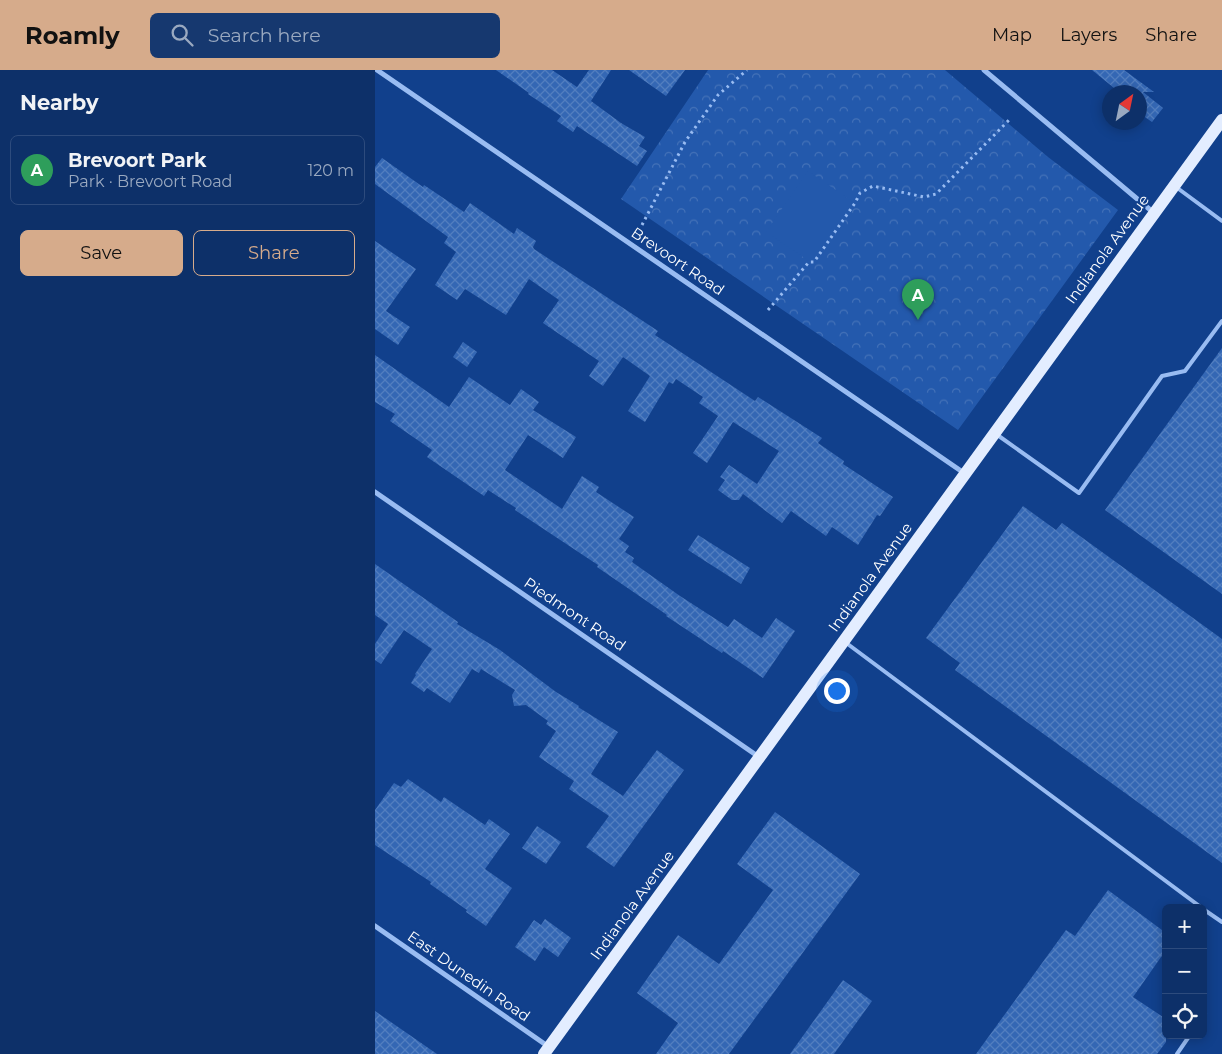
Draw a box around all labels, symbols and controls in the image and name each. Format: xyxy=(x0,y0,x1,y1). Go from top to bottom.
search box xyxy=(150,13,500,58)
text: Roamly xyxy=(25,21,120,50)
icon: search xyxy=(168,21,196,49)
text: Search here xyxy=(208,24,321,47)
text: Map xyxy=(992,24,1032,46)
text: Layers xyxy=(1060,24,1117,46)
text: Share xyxy=(1145,24,1197,46)
north arrow xyxy=(1102,85,1147,130)
text: Nearby xyxy=(20,90,99,115)
text: Brevoort Park xyxy=(68,149,206,172)
text: A xyxy=(31,161,43,180)
text: 120 m xyxy=(307,161,354,180)
text: Park · Brevoort Road xyxy=(68,172,232,191)
street label: Indianola Avenue xyxy=(1061,191,1153,307)
street label: Brevoort Road xyxy=(628,223,728,299)
button: Save xyxy=(20,230,183,276)
button: Share xyxy=(193,230,355,276)
pin: A xyxy=(902,279,934,320)
street label: Indianola Avenue xyxy=(824,519,916,635)
street label: Piedmont Road xyxy=(520,573,630,655)
your location xyxy=(824,678,850,704)
street label: Indianola Avenue xyxy=(586,847,678,963)
map controls xyxy=(1162,904,1207,1039)
button: + xyxy=(1162,904,1207,949)
street label: East Dunedin Road xyxy=(404,927,534,1025)
button: − xyxy=(1162,949,1207,994)
button: locate xyxy=(1162,994,1207,1039)

